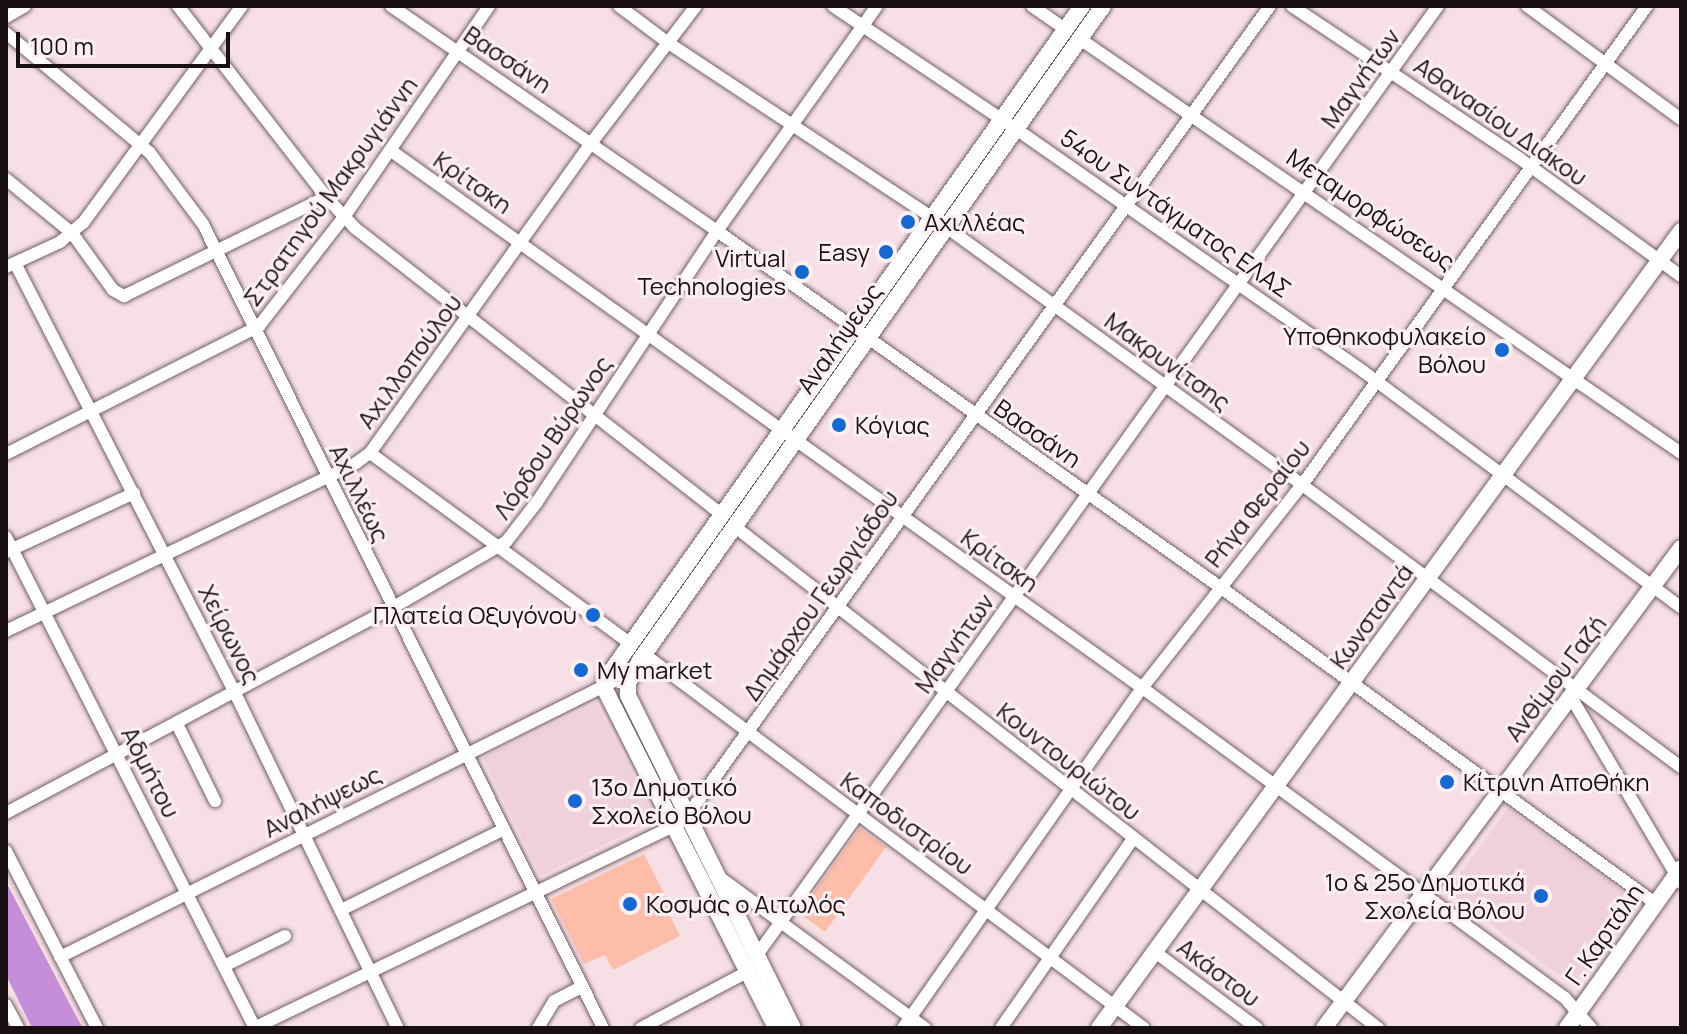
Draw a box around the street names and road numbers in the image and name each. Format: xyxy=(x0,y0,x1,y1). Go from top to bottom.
street label: Βασσάνη xyxy=(459,19,557,99)
street label: Μαγνήτων xyxy=(1314,23,1406,133)
street label: Αθανασίου Διάκου xyxy=(1409,51,1593,191)
street label: Στρατηγού Μακρυγιάννη xyxy=(237,71,423,311)
street label: 54ου Συντάγματος ΕΛΑΣ xyxy=(1055,122,1297,304)
street label: Μεταμορφώσεως xyxy=(1282,142,1460,276)
street label: Κρίτσκη xyxy=(428,145,518,219)
street label: Αναλήψεως xyxy=(790,277,888,399)
street label: Αχιλλοπούλου xyxy=(351,288,467,434)
street label: Μακρυνίτσης xyxy=(1099,306,1237,416)
street label: Λόρδου Βύρωνος xyxy=(487,350,617,524)
street label: Βασσάνη xyxy=(989,393,1087,473)
street label: Ρήγα Φεραίου xyxy=(1198,433,1316,573)
street label: Αχιλλέως xyxy=(324,439,396,547)
street label: Δημάρχου Γεωργιάδου xyxy=(736,484,904,706)
street label: Κρίτσκη xyxy=(956,522,1044,598)
street label: Κωνσταντά xyxy=(1323,558,1419,674)
street label: Χείρωνος xyxy=(193,580,267,688)
street label: Μαγνήτων xyxy=(908,588,1000,698)
street label: Ανθίμου Γαζή xyxy=(1498,609,1612,747)
street label: Κουντουριώτου xyxy=(991,696,1147,826)
street label: Αδμήτου xyxy=(116,722,186,822)
street label: Αναλήψεως xyxy=(258,759,386,843)
street label: Καποδιστρίου xyxy=(835,765,979,881)
street label: Γ. Καρτάλη xyxy=(1559,878,1649,990)
street label: Ακάστου xyxy=(1172,932,1266,1012)

